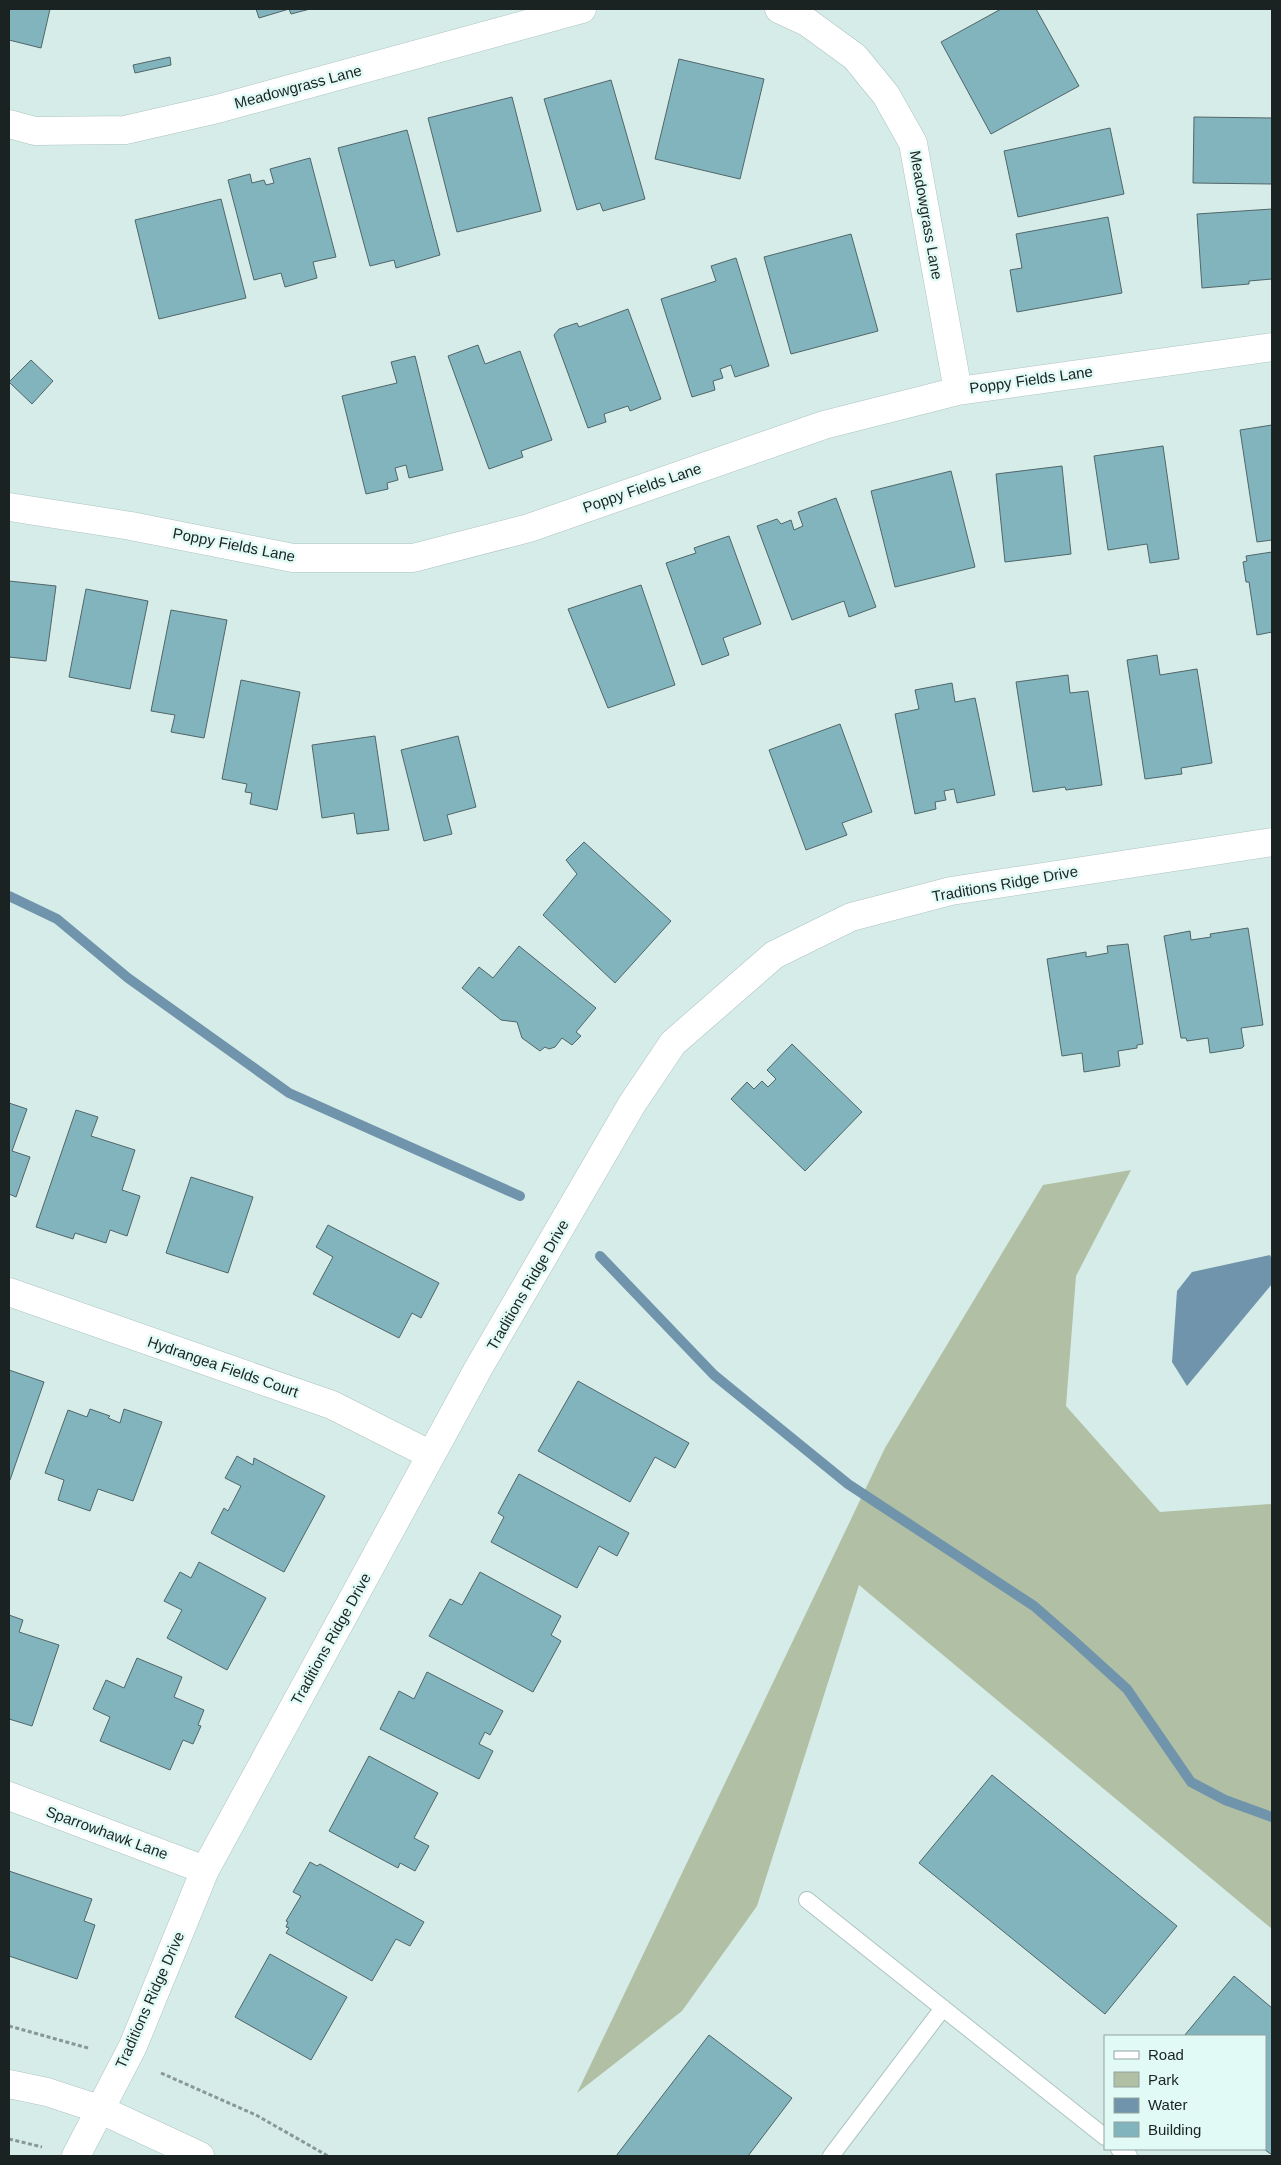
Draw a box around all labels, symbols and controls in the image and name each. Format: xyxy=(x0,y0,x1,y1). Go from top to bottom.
street label: Meadowgrass Lane xyxy=(232,61,363,112)
street label: Meadowgrass Lane xyxy=(907,149,946,281)
street label: Poppy Fields Lane xyxy=(968,362,1094,397)
street label: Poppy Fields Lane xyxy=(580,459,703,516)
street label: Poppy Fields Lane xyxy=(171,524,297,565)
street label: Traditions Ridge Drive xyxy=(931,862,1079,905)
street label: Traditions Ridge Drive xyxy=(483,1216,572,1353)
street label: Hydrangea Fields Court xyxy=(146,1333,302,1401)
street label: Traditions Ridge Drive xyxy=(287,1570,374,1708)
street label: Sparrowhawk Lane xyxy=(44,1803,170,1862)
street label: Traditions Ridge Drive xyxy=(112,1929,187,2071)
legend xyxy=(1104,2035,1266,2150)
text: Road xyxy=(1148,2046,1184,2063)
text: Park xyxy=(1148,2071,1179,2088)
text: Water xyxy=(1148,2096,1187,2113)
text: Building xyxy=(1148,2121,1201,2138)

